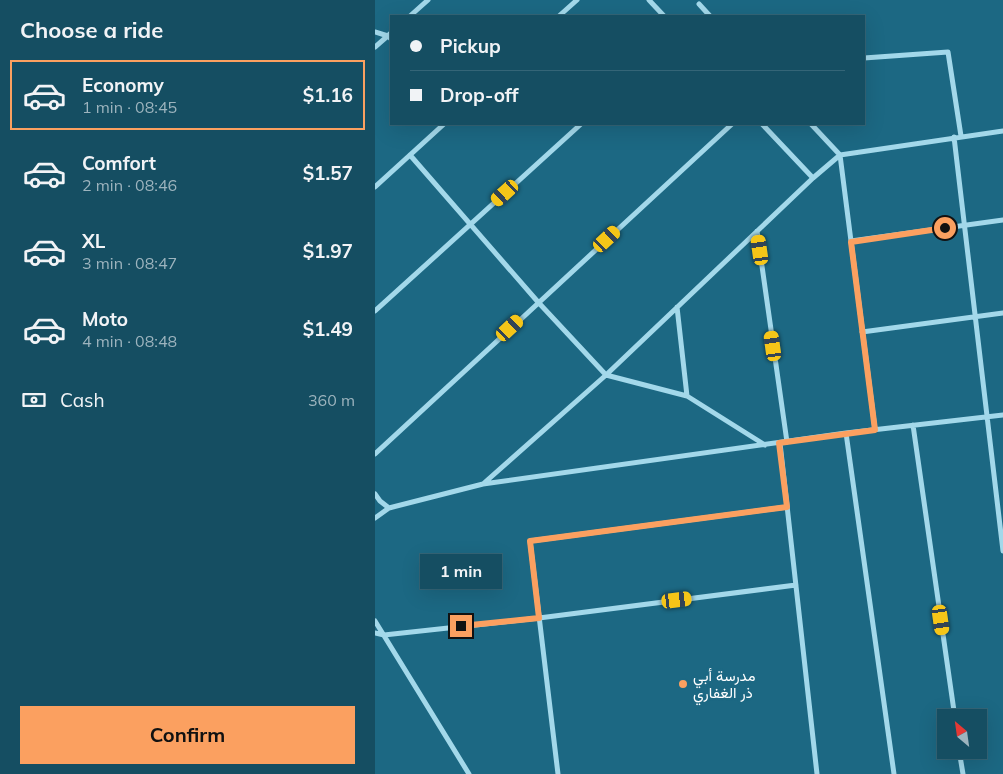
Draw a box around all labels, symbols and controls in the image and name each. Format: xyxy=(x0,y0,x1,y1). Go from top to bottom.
text: Choose a ride xyxy=(20,16,163,44)
text: Pickup xyxy=(440,34,501,58)
icon: car xyxy=(22,73,67,118)
text: Economy xyxy=(82,73,164,97)
text: $1.16 xyxy=(303,83,353,107)
text: Drop-off xyxy=(440,83,518,107)
text: 1 min · 08:45 xyxy=(82,97,177,117)
icon: car xyxy=(22,151,67,196)
text: Comfort xyxy=(82,151,156,175)
text: $1.57 xyxy=(303,161,353,185)
text: 2 min · 08:46 xyxy=(82,175,177,195)
car xyxy=(488,177,521,209)
route start xyxy=(934,217,956,239)
car xyxy=(590,223,623,255)
icon: car xyxy=(22,229,67,274)
text: XL xyxy=(82,229,105,253)
car xyxy=(750,234,769,266)
text: $1.97 xyxy=(303,239,353,263)
text: 3 min · 08:47 xyxy=(82,253,177,273)
icon: car xyxy=(22,307,67,352)
text: Moto xyxy=(82,307,128,331)
car xyxy=(493,312,526,344)
text: $1.49 xyxy=(303,317,353,341)
car xyxy=(763,330,782,362)
text: 4 min · 08:48 xyxy=(82,331,177,351)
icon: cash xyxy=(20,386,48,414)
text: Cash xyxy=(60,388,105,412)
text: 360 m xyxy=(308,390,355,410)
callout: 1 min xyxy=(420,554,502,588)
text: 1 min xyxy=(440,561,482,581)
car xyxy=(661,591,692,609)
car xyxy=(931,604,950,636)
route end xyxy=(450,615,472,637)
place label: مدرسة أبي ذر الغفاري xyxy=(693,666,756,706)
marker: مدرسة أبي ذر الغفاري xyxy=(677,678,689,690)
button: Confirm xyxy=(20,706,355,764)
north arrow xyxy=(937,709,987,759)
map controls xyxy=(937,709,987,759)

